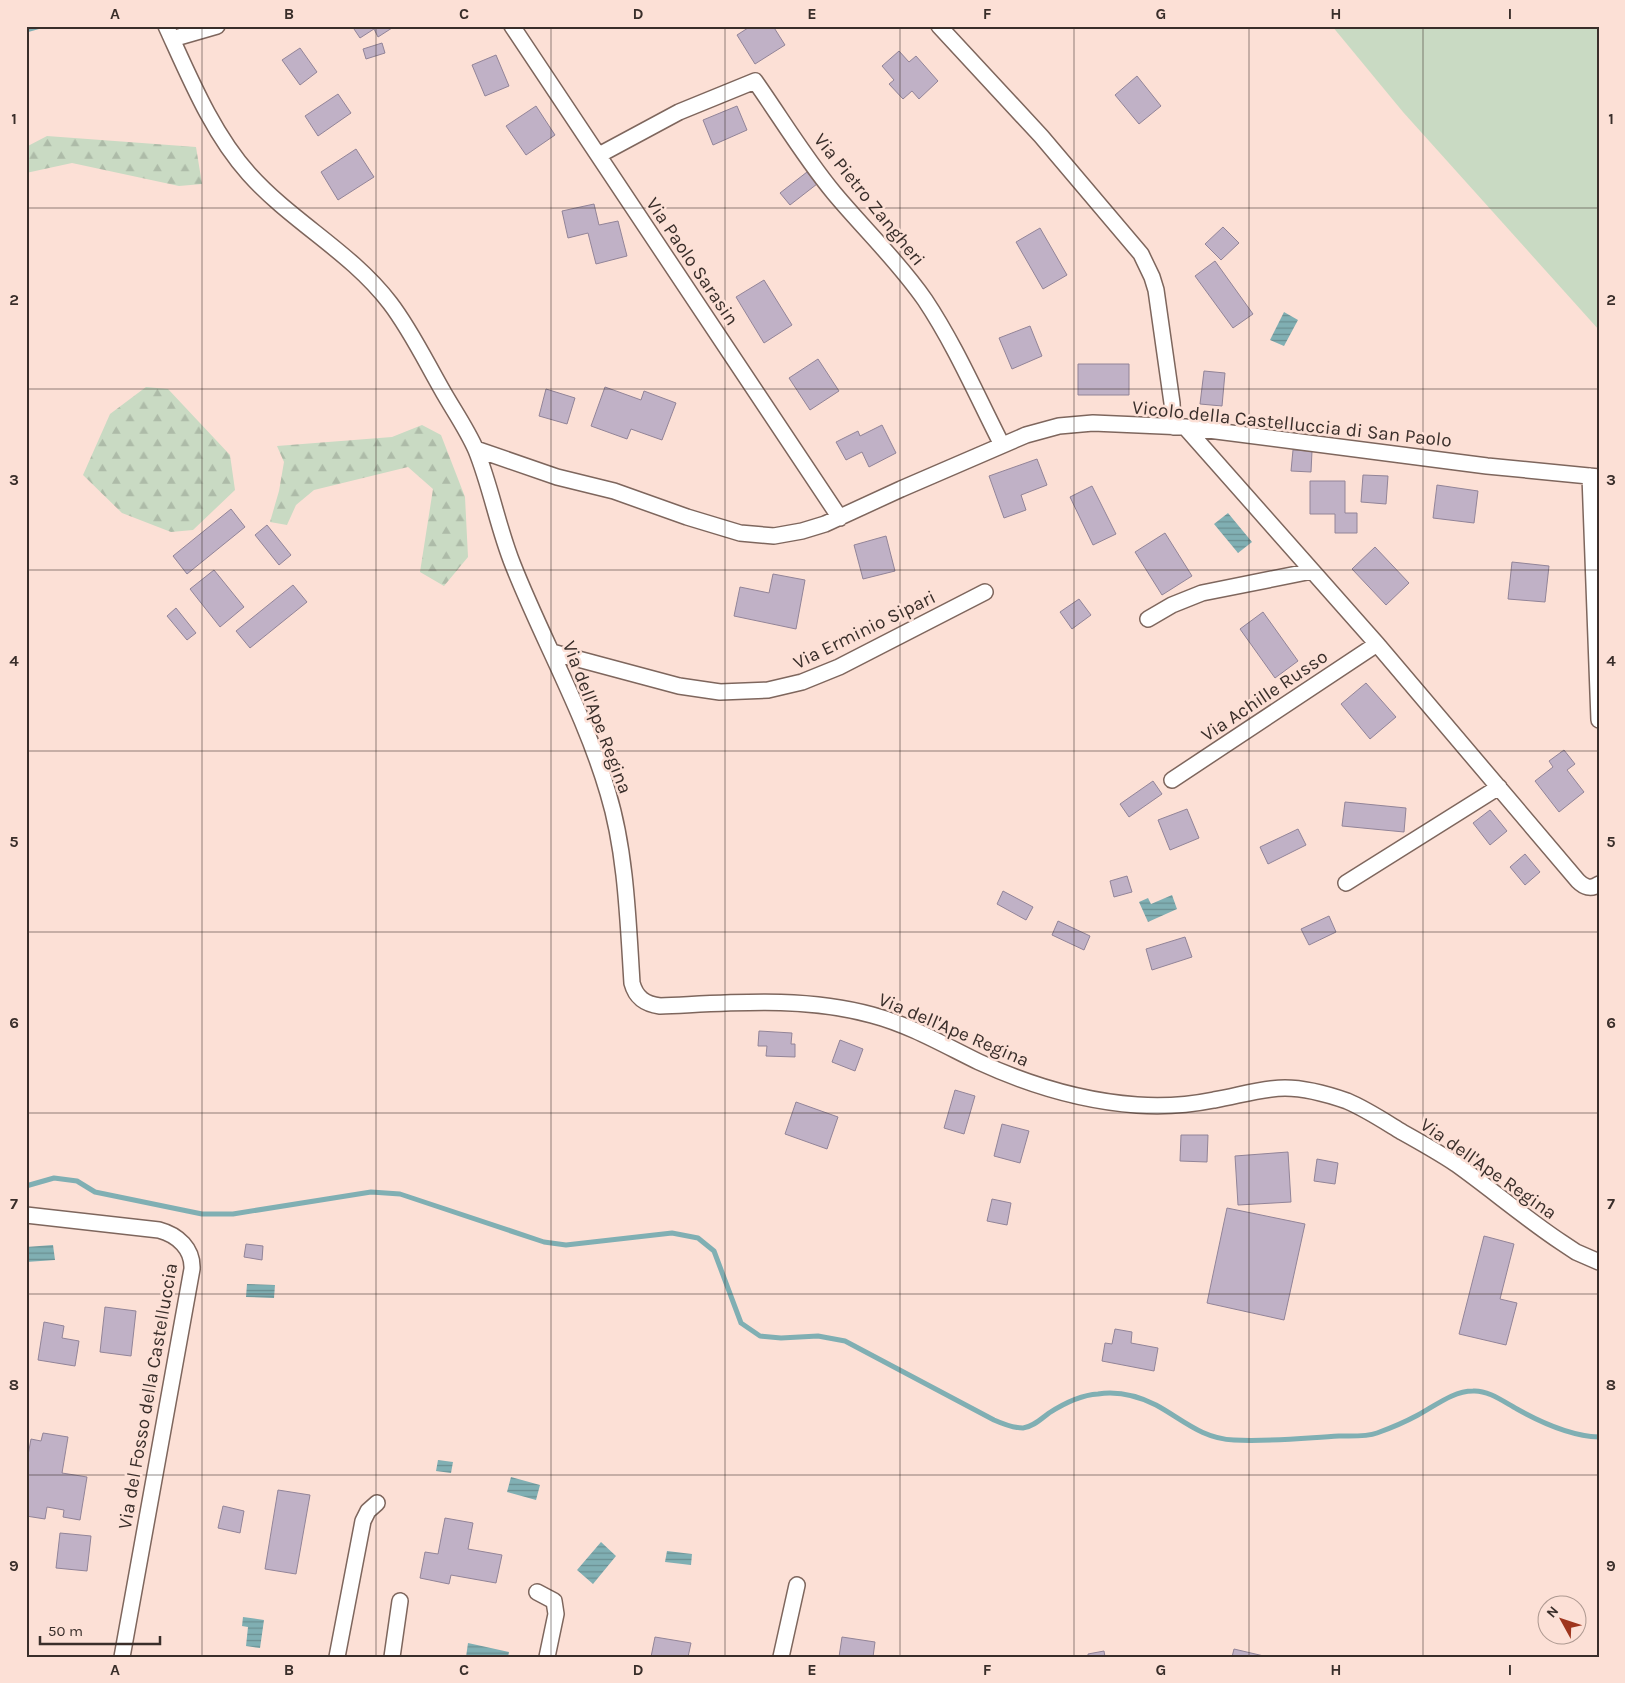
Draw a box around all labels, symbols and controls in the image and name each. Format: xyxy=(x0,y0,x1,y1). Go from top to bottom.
text: A xyxy=(110,4,120,23)
text: B xyxy=(284,4,294,23)
text: C xyxy=(459,4,469,23)
text: D xyxy=(633,4,644,23)
text: E xyxy=(807,4,817,23)
text: F xyxy=(983,4,992,23)
text: G xyxy=(1156,4,1166,23)
text: H xyxy=(1330,4,1342,23)
text: I xyxy=(1508,4,1512,23)
text: 1 xyxy=(11,109,17,128)
text: 1 xyxy=(1608,109,1614,128)
street label: Via Pietro Zangheri xyxy=(809,129,929,270)
street label: Via Paolo Sarasin xyxy=(641,194,743,330)
text: 2 xyxy=(9,290,19,309)
text: 2 xyxy=(1606,290,1616,309)
street label: Vicolo della Castelluccia di San Paolo xyxy=(1131,396,1453,452)
text: 3 xyxy=(9,470,19,489)
text: 3 xyxy=(1606,470,1616,489)
street label: Via Erminio Sipari xyxy=(790,586,939,674)
street label: Via dell'Ape Regina xyxy=(558,638,636,797)
street label: Via Achille Russo xyxy=(1197,645,1332,746)
text: 4 xyxy=(9,651,19,670)
text: 4 xyxy=(1606,651,1616,670)
text: 5 xyxy=(9,832,19,851)
text: 5 xyxy=(1606,832,1616,851)
street label: Via dell'Ape Regina xyxy=(875,988,1032,1072)
text: 6 xyxy=(9,1013,19,1032)
text: 6 xyxy=(1606,1013,1616,1032)
street label: Via dell'Ape Regina xyxy=(1416,1113,1561,1224)
text: 7 xyxy=(10,1194,18,1213)
text: 7 xyxy=(1607,1194,1615,1213)
street label: Via del Fosso della Castelluccia xyxy=(114,1261,182,1531)
text: 8 xyxy=(9,1375,19,1394)
text: 8 xyxy=(1606,1375,1616,1394)
text: 9 xyxy=(9,1556,19,1575)
text: 9 xyxy=(1606,1556,1616,1575)
north arrow xyxy=(1538,1596,1588,1646)
text: N xyxy=(1543,1603,1562,1621)
scale bar xyxy=(40,1613,160,1645)
text: 50 m xyxy=(48,1622,83,1640)
text: A xyxy=(110,1660,120,1679)
text: B xyxy=(284,1660,294,1679)
text: C xyxy=(459,1660,469,1679)
text: D xyxy=(633,1660,644,1679)
text: E xyxy=(807,1660,817,1679)
text: F xyxy=(983,1660,992,1679)
text: G xyxy=(1156,1660,1166,1679)
text: H xyxy=(1330,1660,1342,1679)
text: I xyxy=(1508,1660,1512,1679)

